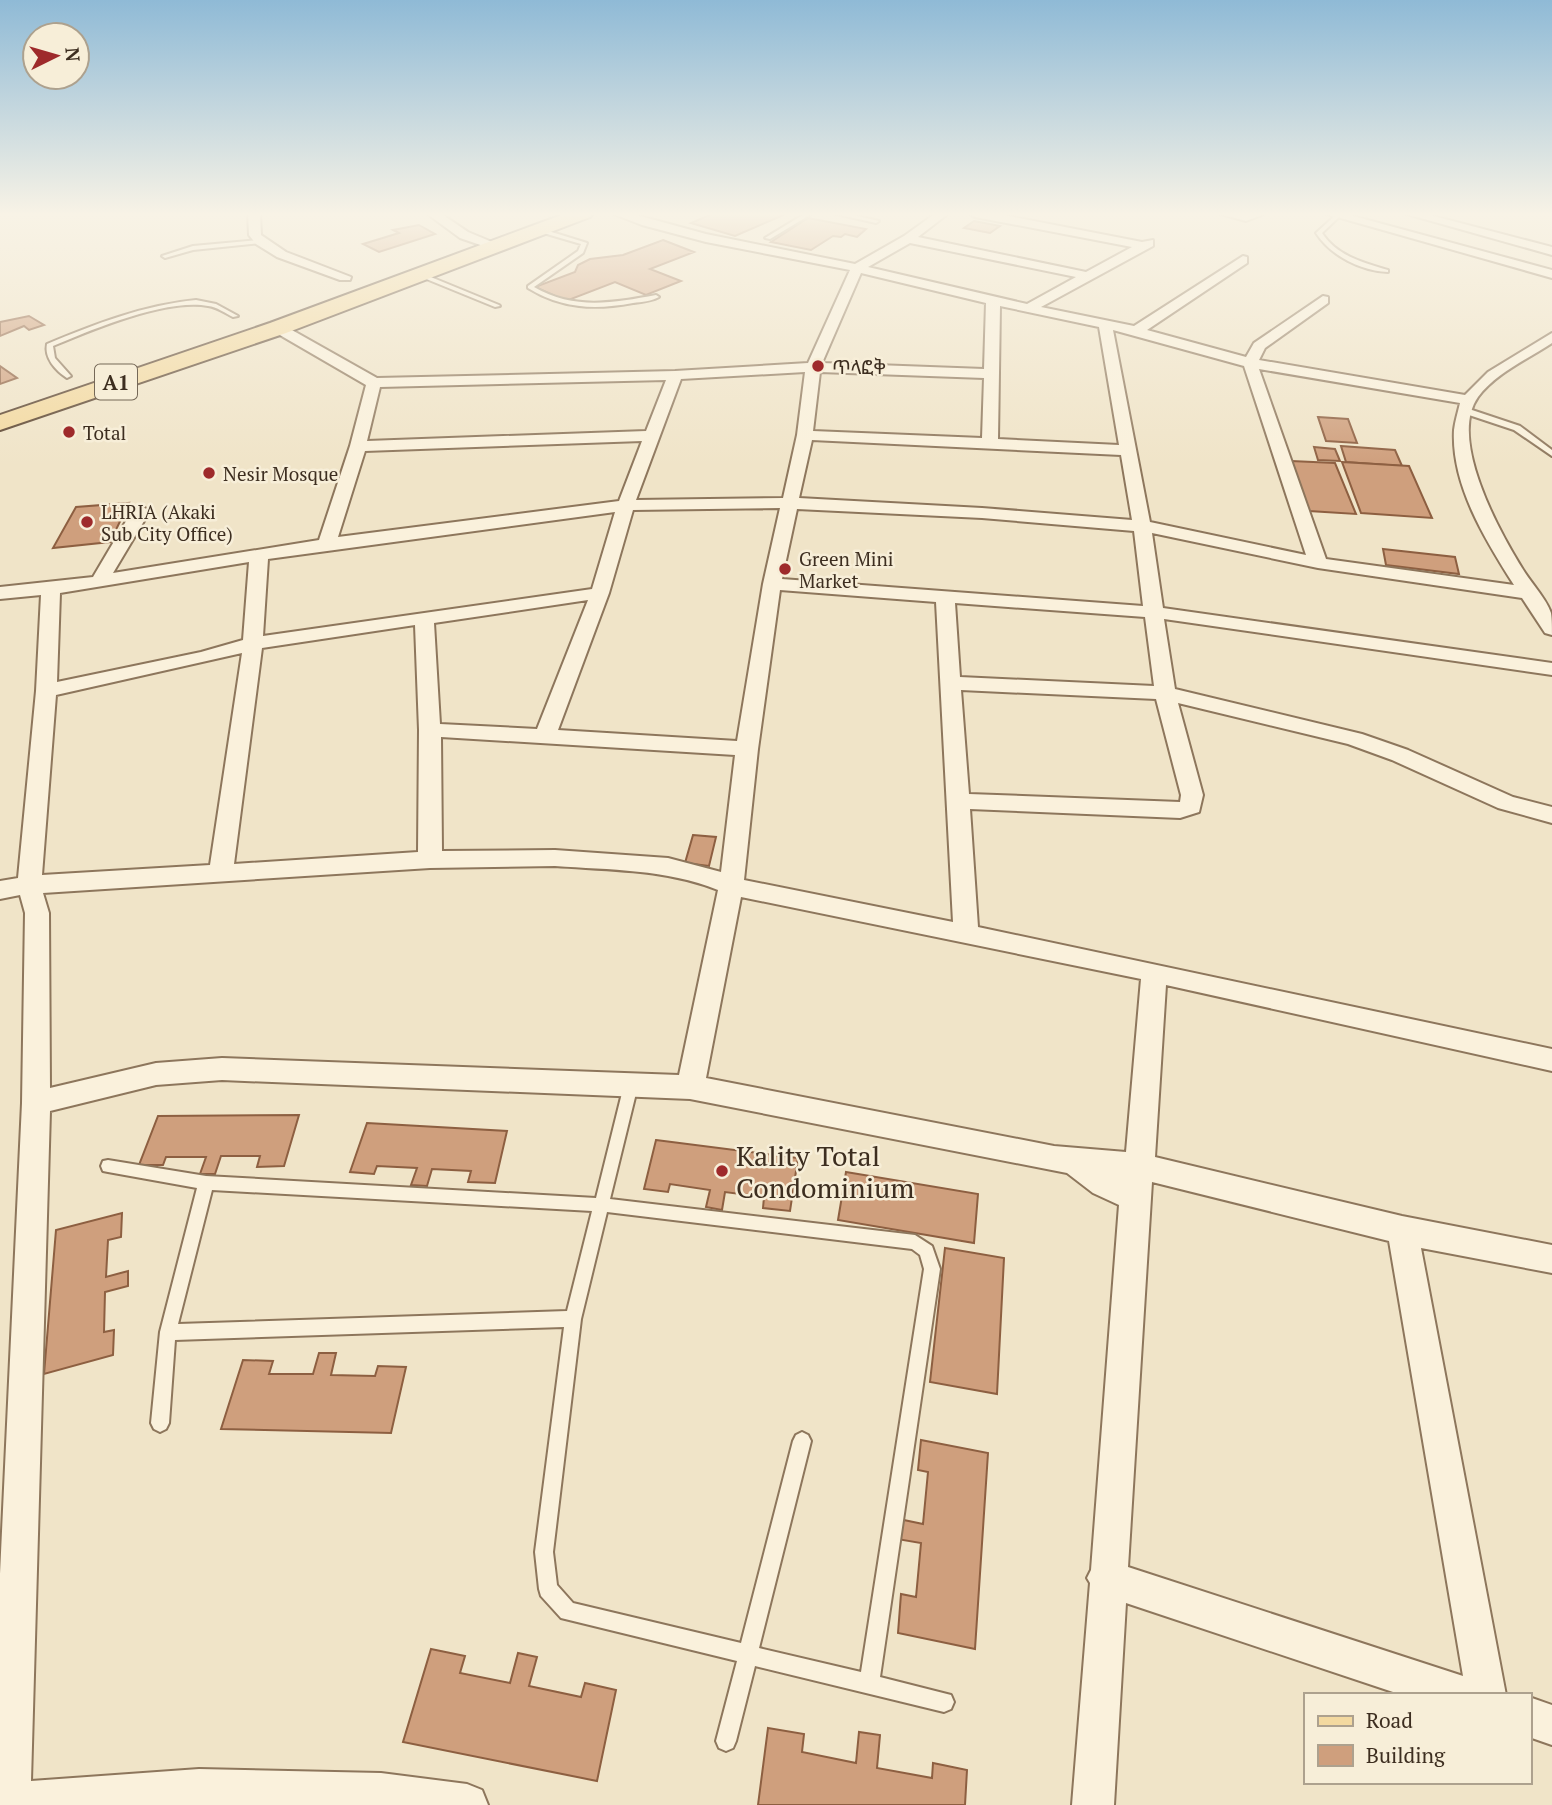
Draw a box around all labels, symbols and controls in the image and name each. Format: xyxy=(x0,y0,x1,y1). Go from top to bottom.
north arrow xyxy=(21,21,91,91)
text: N xyxy=(60,46,87,63)
place label: ጥላፎቅ xyxy=(832,354,886,379)
marker: ጥላፎቅ xyxy=(810,358,826,374)
road number: A1 xyxy=(95,364,137,400)
place label: Total xyxy=(83,420,126,445)
marker: Total xyxy=(61,424,77,440)
place label: Nesir Mosque xyxy=(223,461,338,486)
marker: Nesir Mosque xyxy=(201,465,217,481)
place label: LHRIA (Akaki Sub City Office) xyxy=(101,499,233,546)
marker: LHRIA (Akaki Sub City Office) xyxy=(79,514,95,530)
place label: Green Mini Market xyxy=(799,546,894,593)
marker: Green Mini Market xyxy=(777,561,793,577)
place label: Kality Total Condominium xyxy=(736,1137,914,1206)
marker: Kality Total Condominium xyxy=(714,1163,730,1179)
legend xyxy=(1304,1693,1531,1784)
text: Road xyxy=(1366,1706,1413,1734)
text: Building xyxy=(1366,1741,1446,1769)

